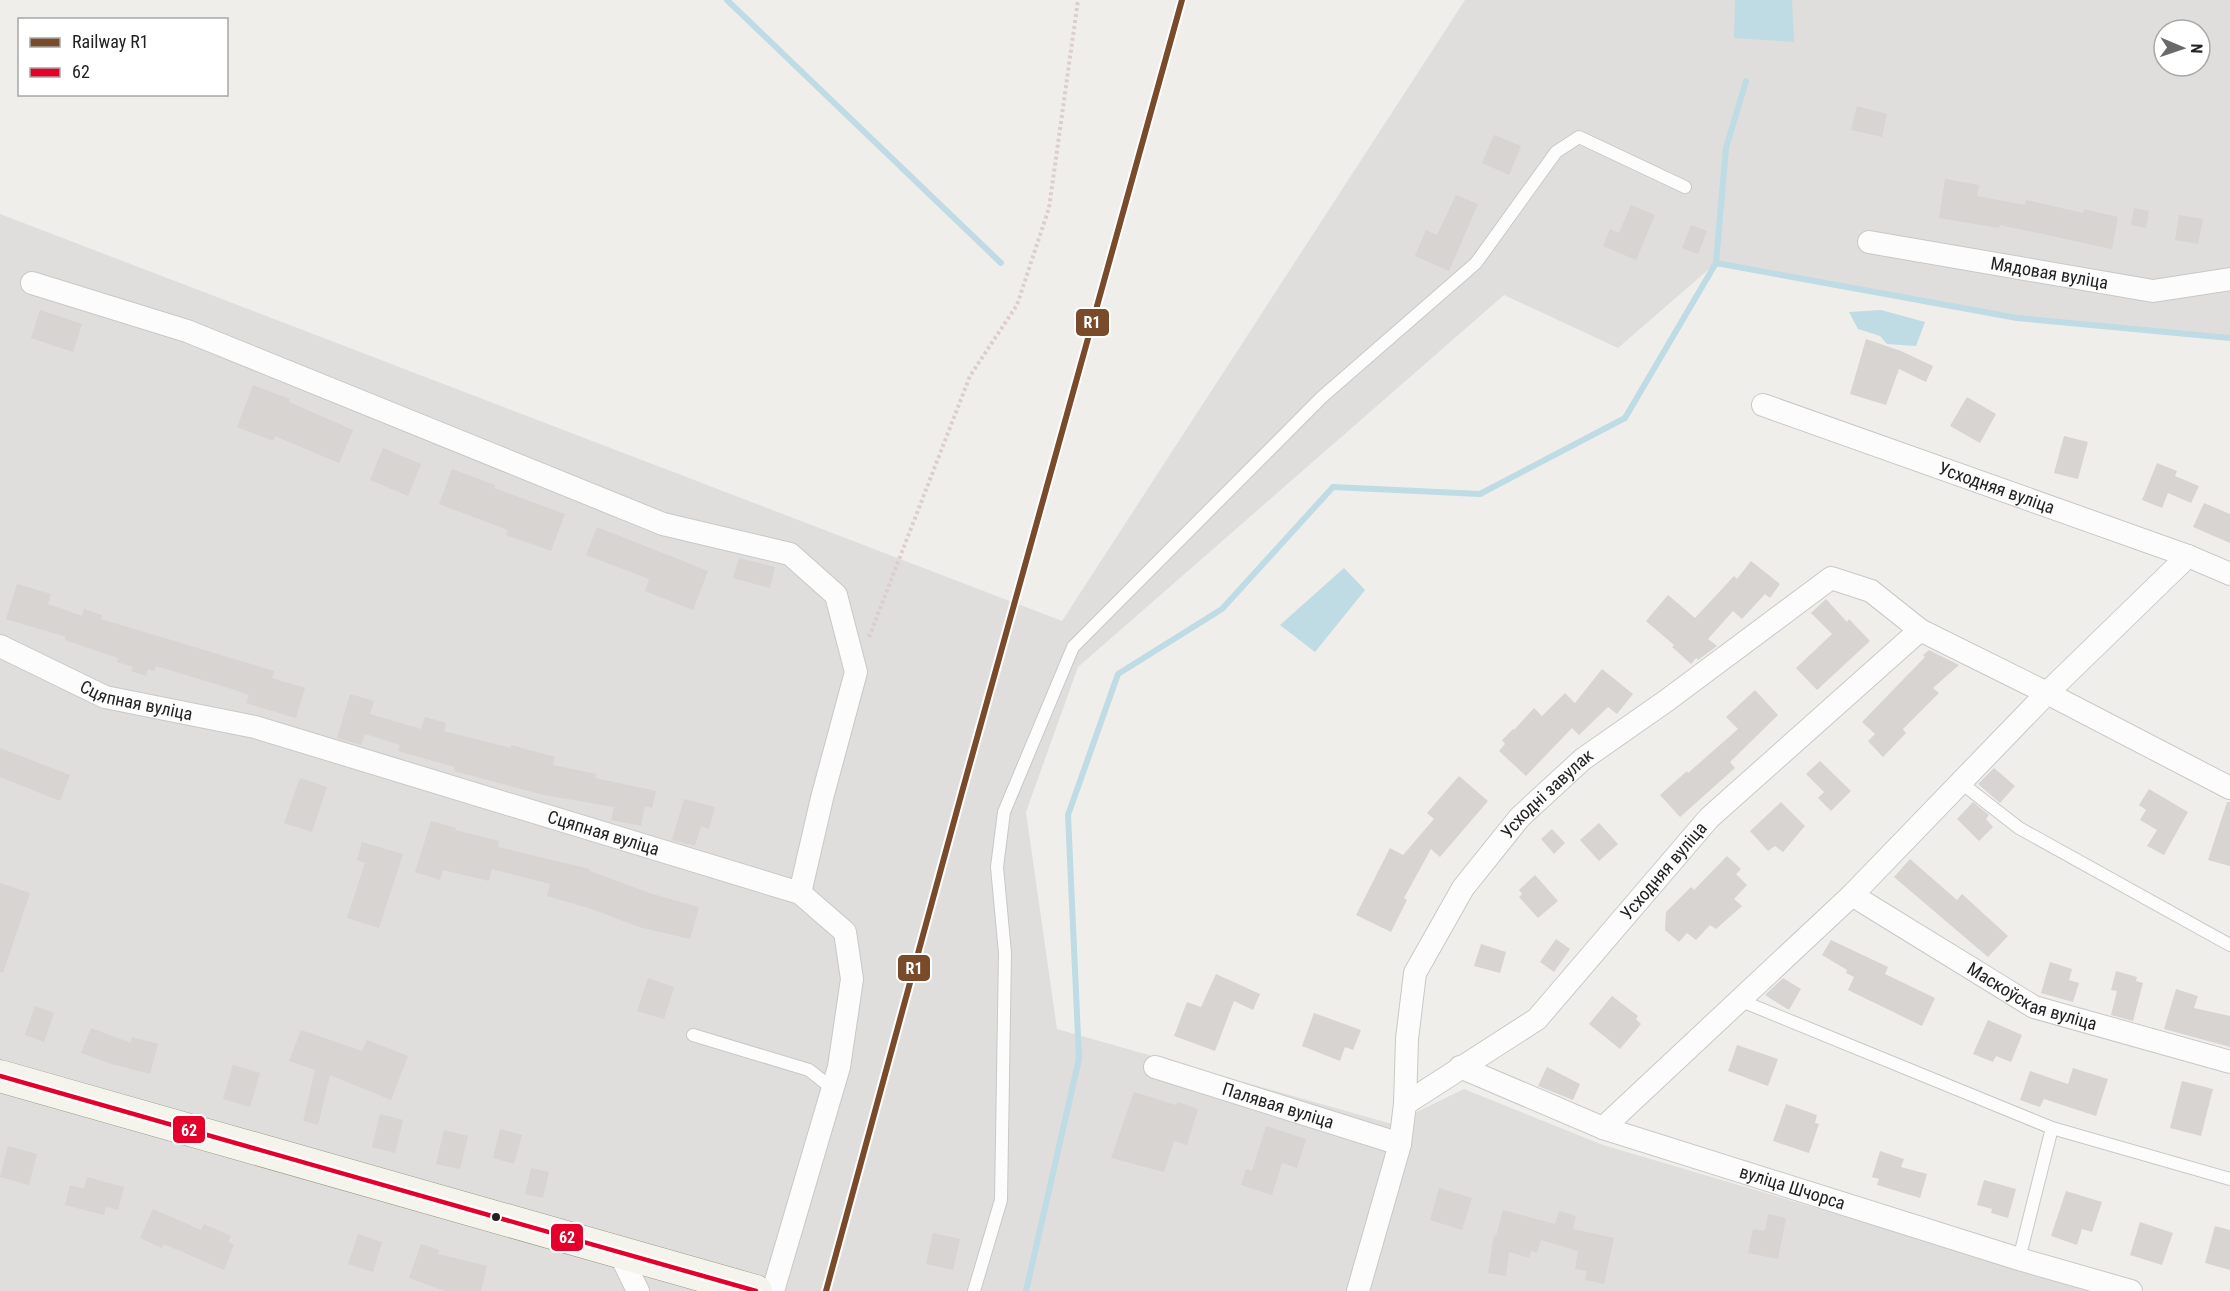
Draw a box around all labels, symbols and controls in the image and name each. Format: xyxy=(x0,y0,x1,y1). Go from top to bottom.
legend xyxy=(18,18,228,96)
north arrow xyxy=(2152,18,2212,78)
text: Railway R1 xyxy=(72,31,149,52)
text: N xyxy=(2187,43,2206,54)
text: 62 xyxy=(72,61,90,82)
street label: Мядовая вуліца xyxy=(1989,252,2110,293)
line badge: R1 xyxy=(1075,308,1110,337)
text: R1 xyxy=(1084,313,1100,332)
street label: Усходняя вуліца xyxy=(1936,457,2058,518)
street label: Сцяпная вуліца xyxy=(77,675,195,724)
street label: Усходні завулак xyxy=(1496,744,1597,842)
street label: Сцяпная вуліца xyxy=(545,806,662,860)
street label: Усходняя вуліца xyxy=(1616,817,1711,924)
line badge: R1 xyxy=(897,954,931,982)
street label: Маскоўская вуліца xyxy=(1964,958,2099,1034)
text: R1 xyxy=(906,959,922,978)
street label: Палявая вуліца xyxy=(1220,1078,1337,1133)
line badge: 62 xyxy=(172,1115,206,1144)
text: 62 xyxy=(181,1121,197,1140)
street label: вуліца Шчорса xyxy=(1737,1161,1848,1214)
unlabelled marker xyxy=(490,1211,502,1223)
line badge: 62 xyxy=(550,1223,584,1252)
text: 62 xyxy=(559,1228,575,1247)

